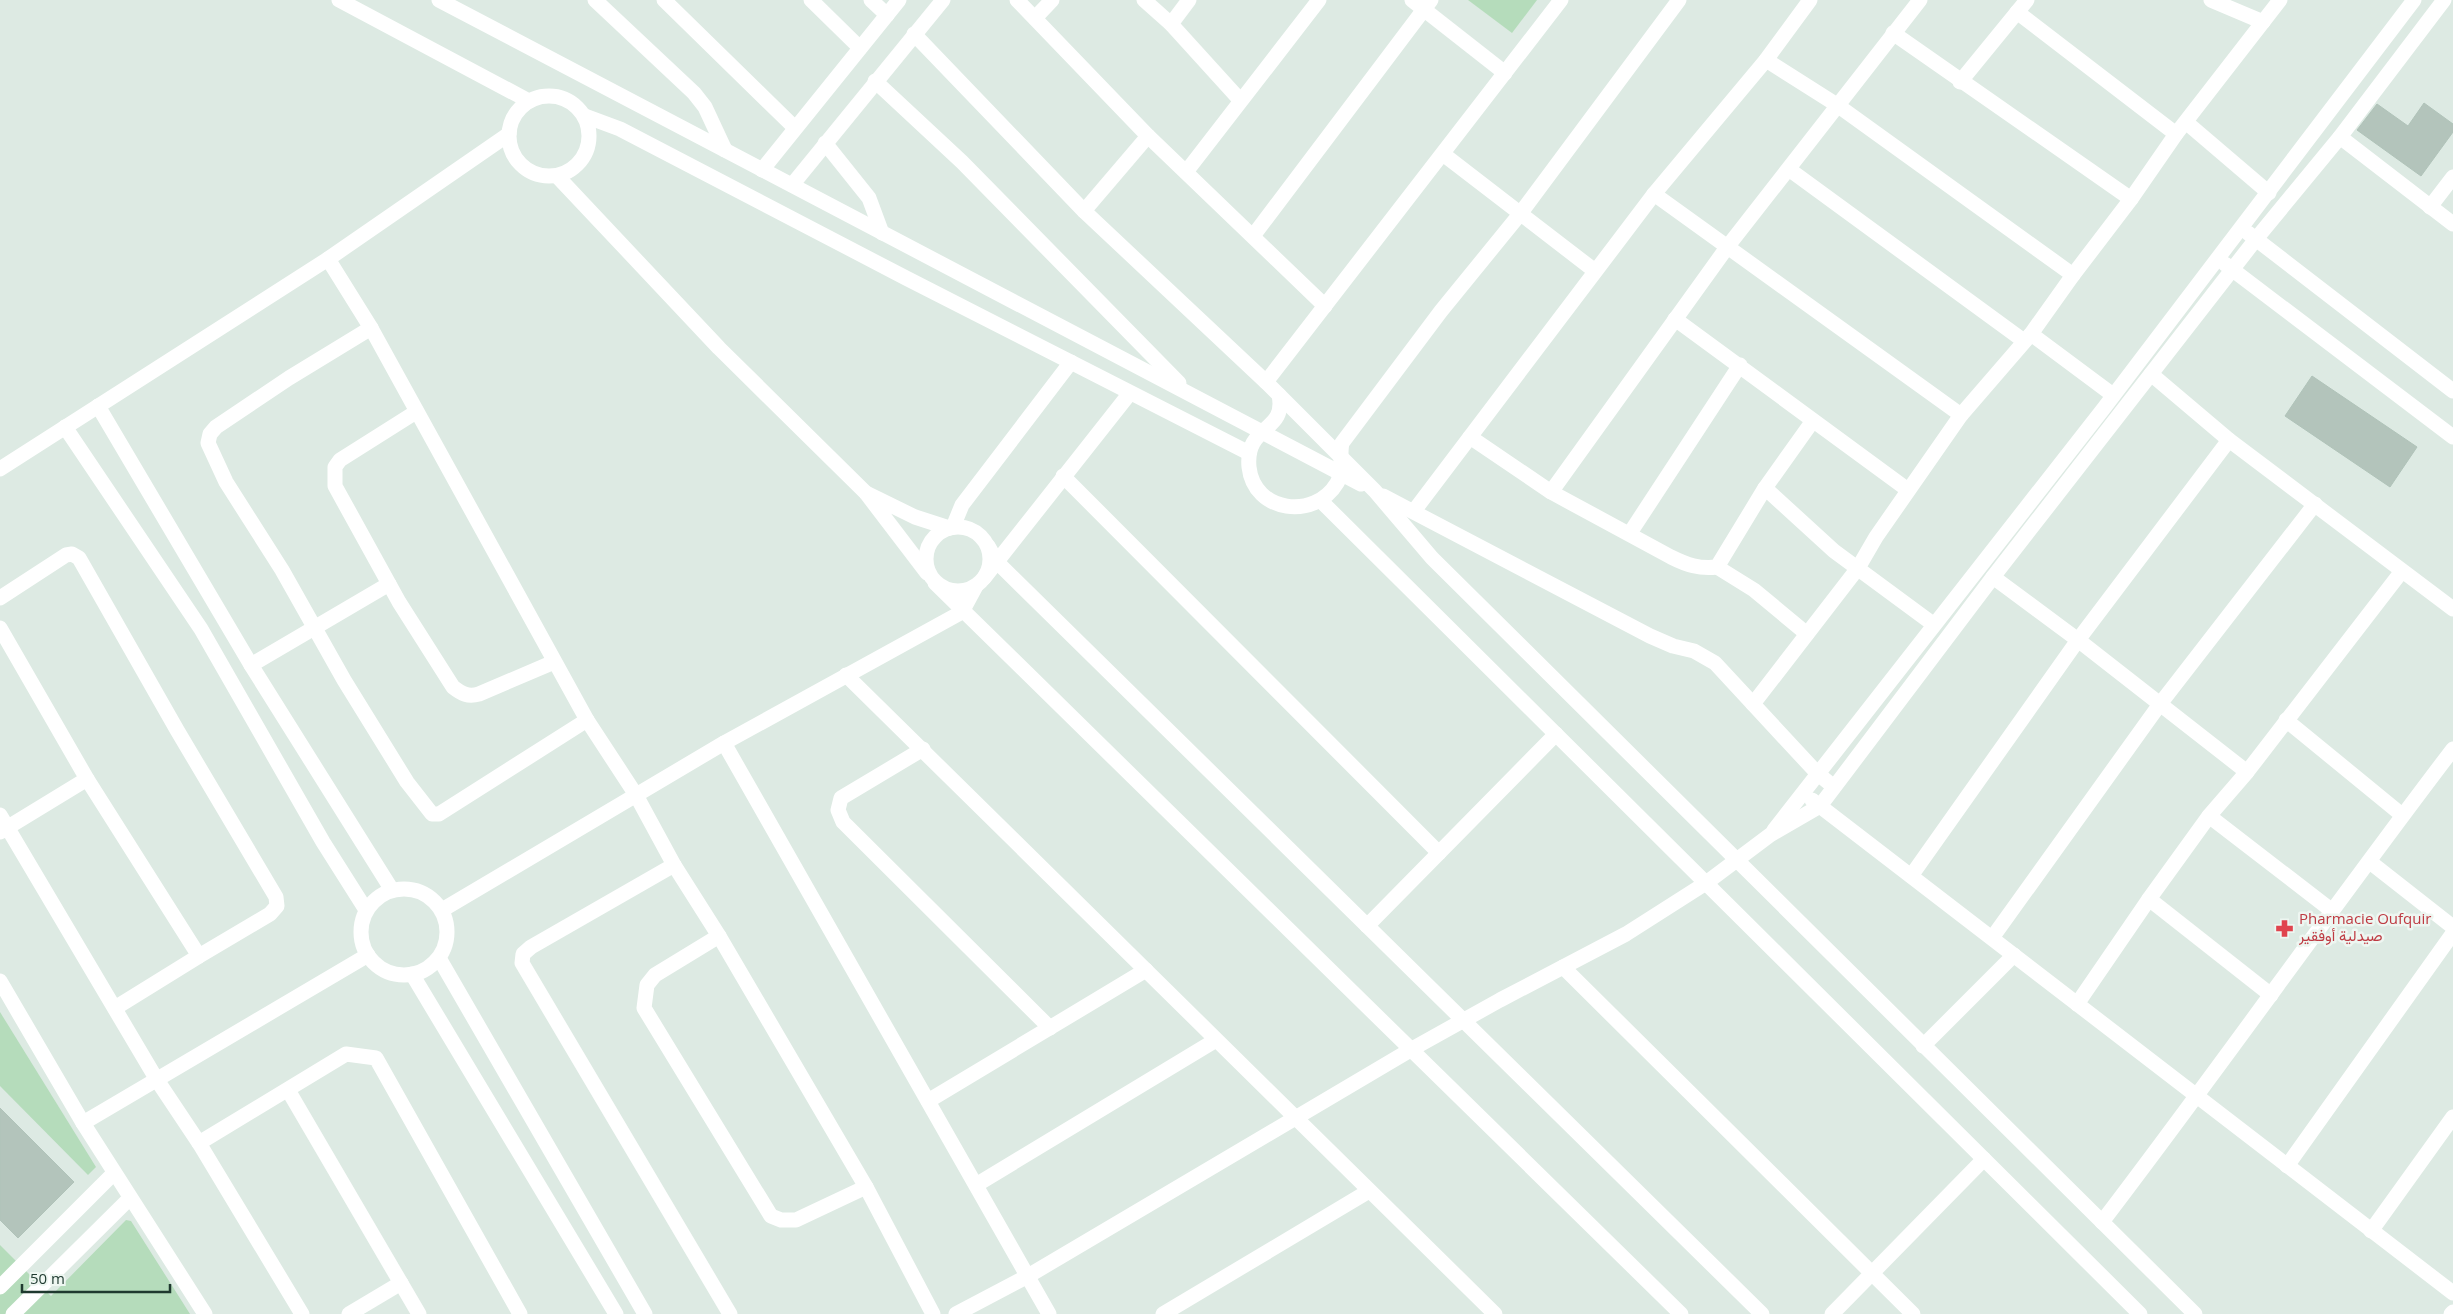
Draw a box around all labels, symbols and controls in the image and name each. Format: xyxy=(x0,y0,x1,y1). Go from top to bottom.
place label: Pharmacie Oufquir صيدلية أوفقير xyxy=(2298,908,2431,945)
pharmacy icon: Pharmacie Oufquir صيدلية أوفقير xyxy=(2275,918,2295,938)
scale bar xyxy=(22,1262,170,1294)
text: 50 m xyxy=(30,1268,65,1288)

